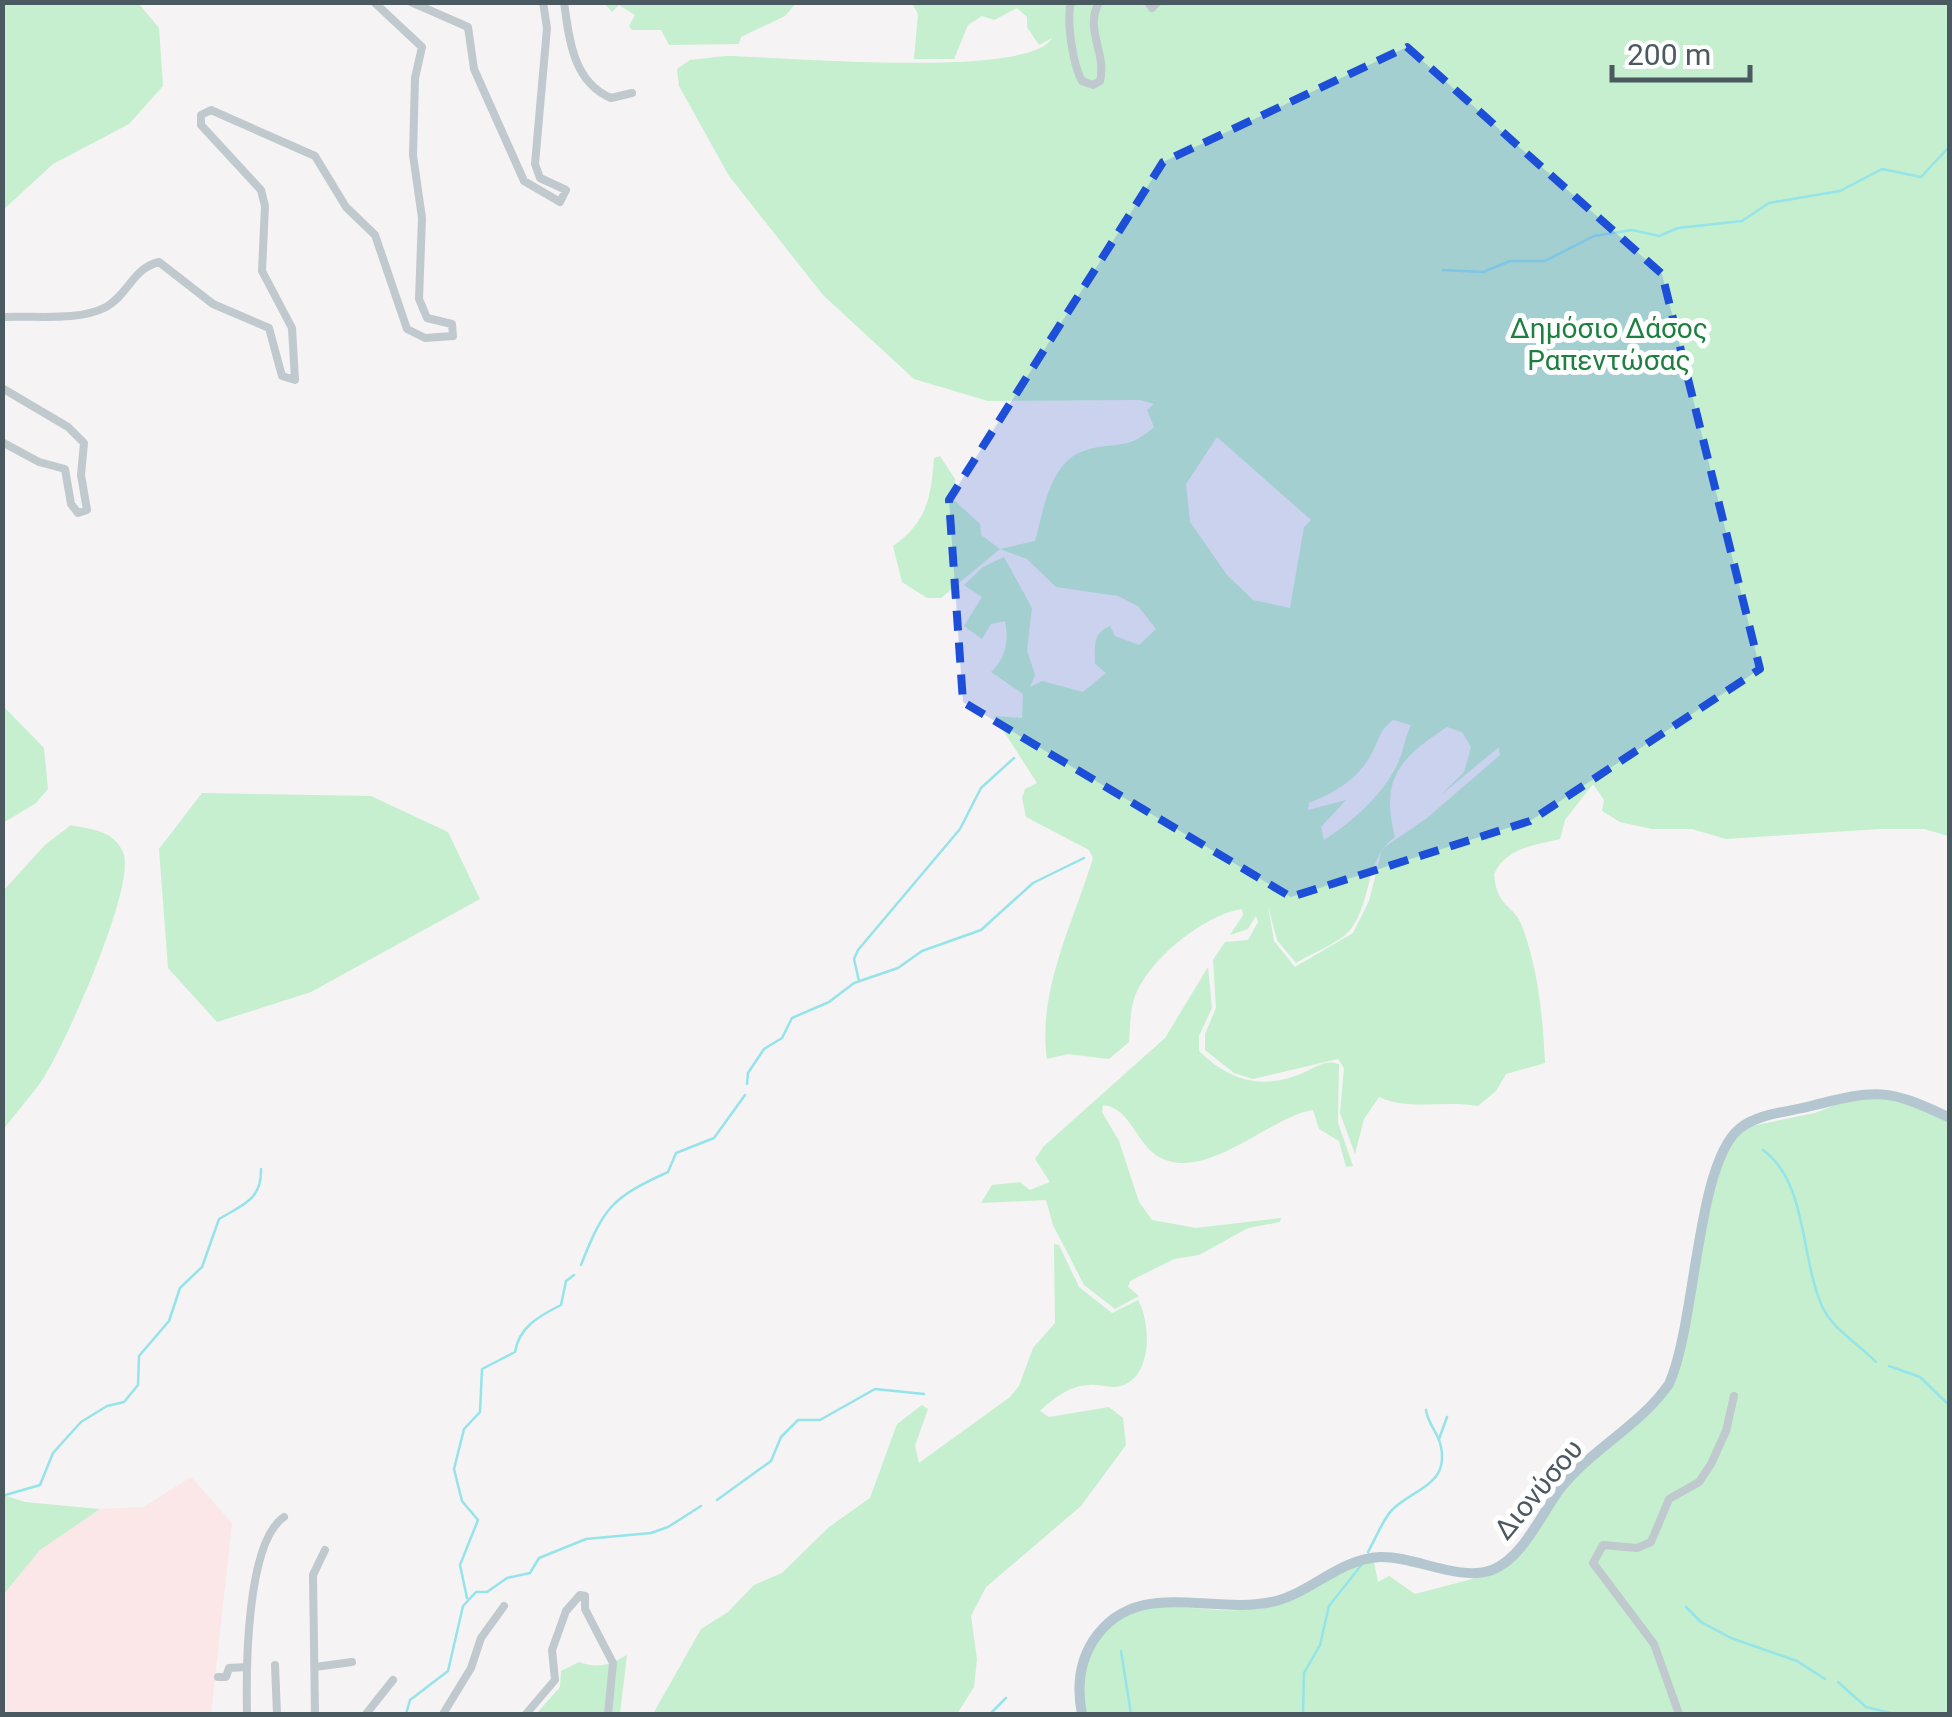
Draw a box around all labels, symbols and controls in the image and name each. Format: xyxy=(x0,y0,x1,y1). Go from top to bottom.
scale bar xyxy=(1612,20,1750,82)
text: 200 m xyxy=(1627,37,1711,72)
park label: Δημόσιο Δάσος Ραπεντώσας xyxy=(1510,312,1708,377)
street label: Διονύσου xyxy=(1487,1433,1590,1546)

